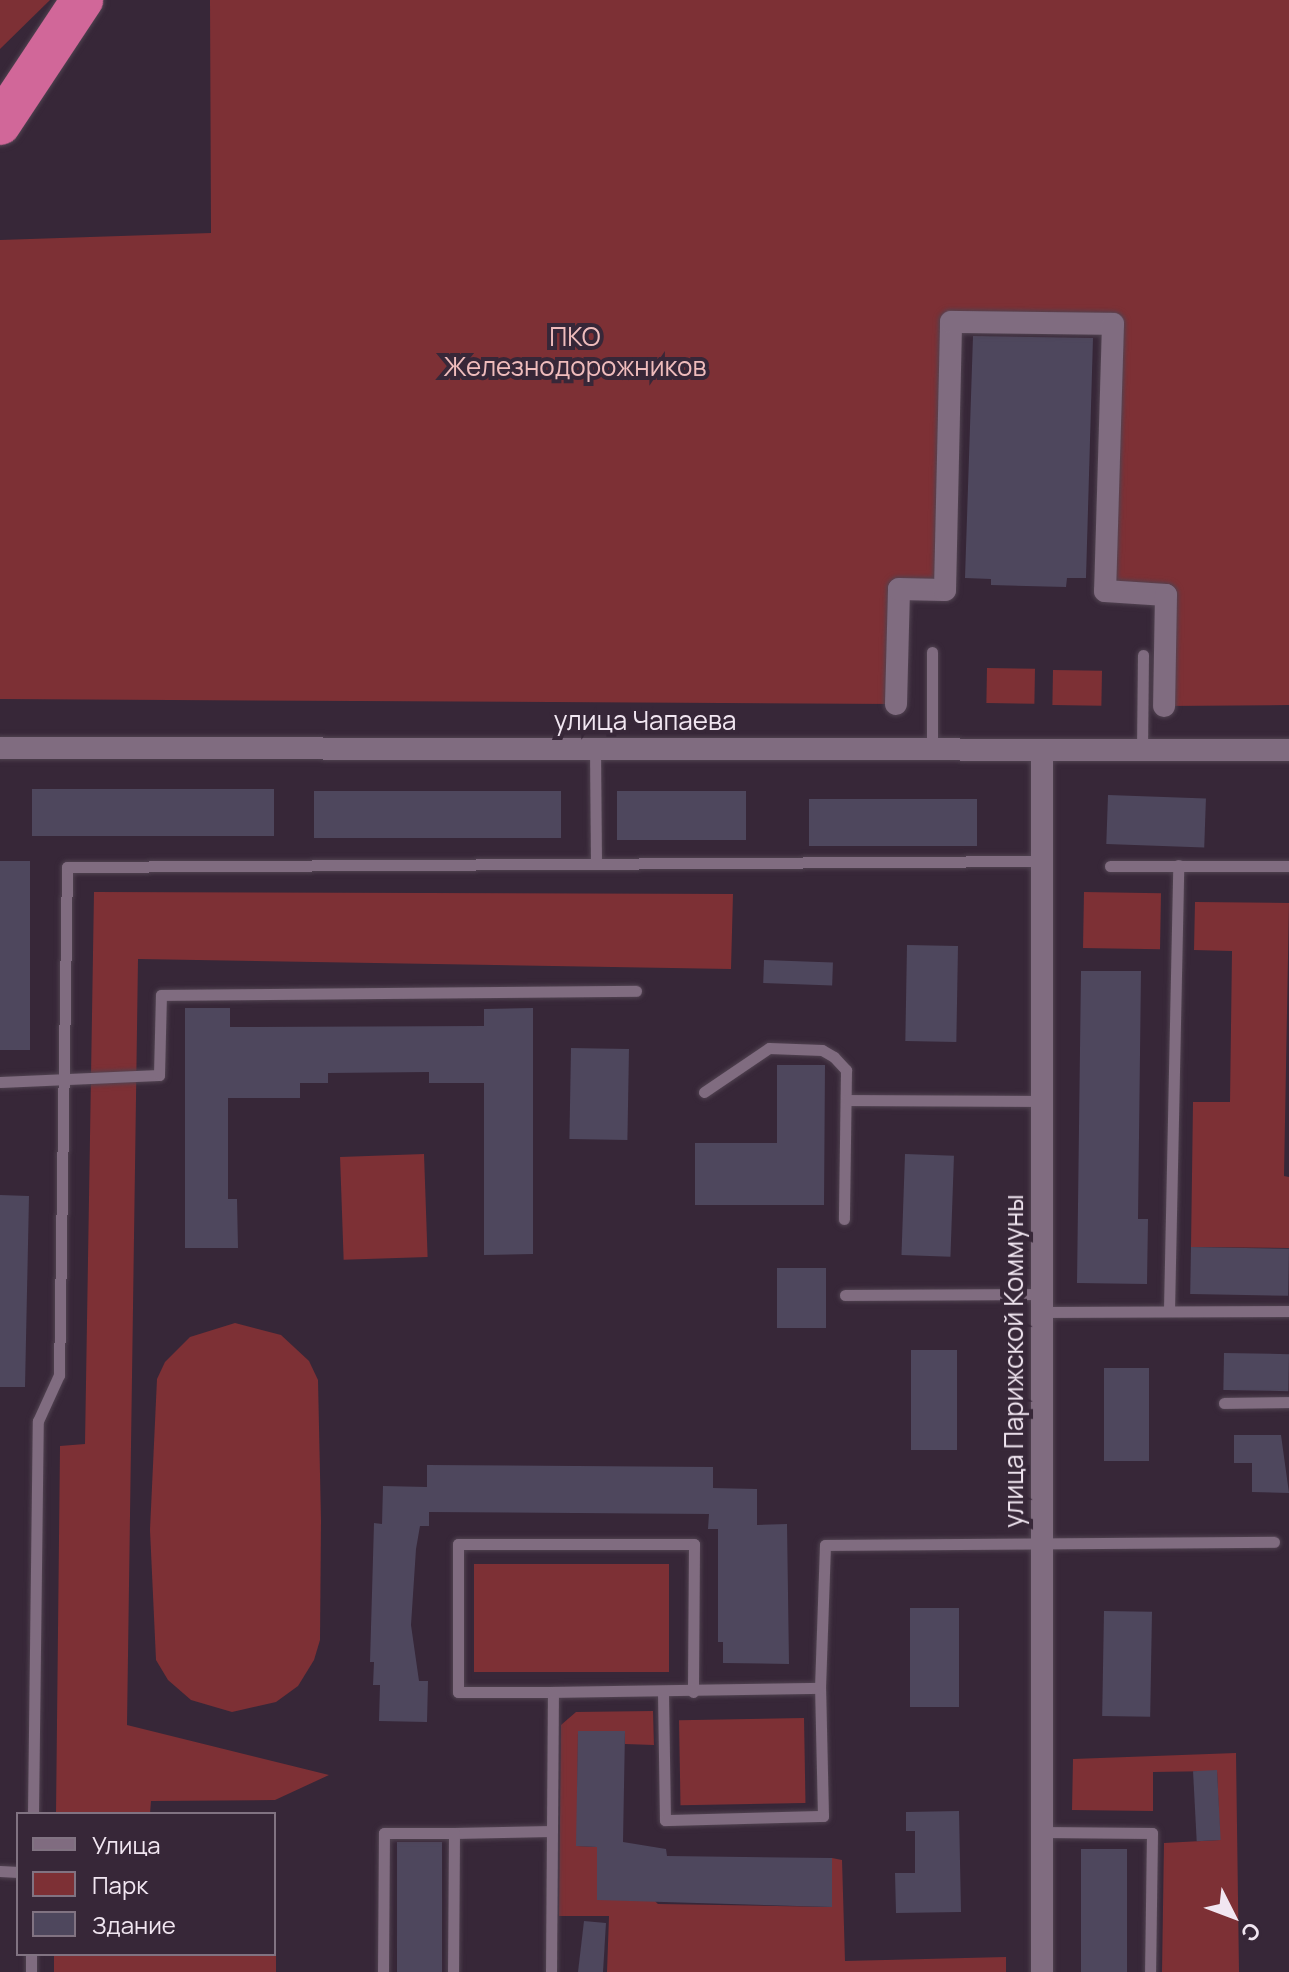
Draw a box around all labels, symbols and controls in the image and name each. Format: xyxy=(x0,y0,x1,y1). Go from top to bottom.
park label: ПКО Железнодорожников xyxy=(444,321,706,382)
street label: улица Чапаева xyxy=(554,705,736,737)
street label: улица Парижской Коммуны xyxy=(998,1194,1030,1528)
legend xyxy=(16,1812,276,1956)
text: Улица xyxy=(92,1828,161,1861)
text: Парк xyxy=(92,1868,148,1901)
north arrow xyxy=(1193,1876,1273,1956)
text: Здание xyxy=(92,1908,176,1941)
text: С xyxy=(1234,1916,1267,1948)

